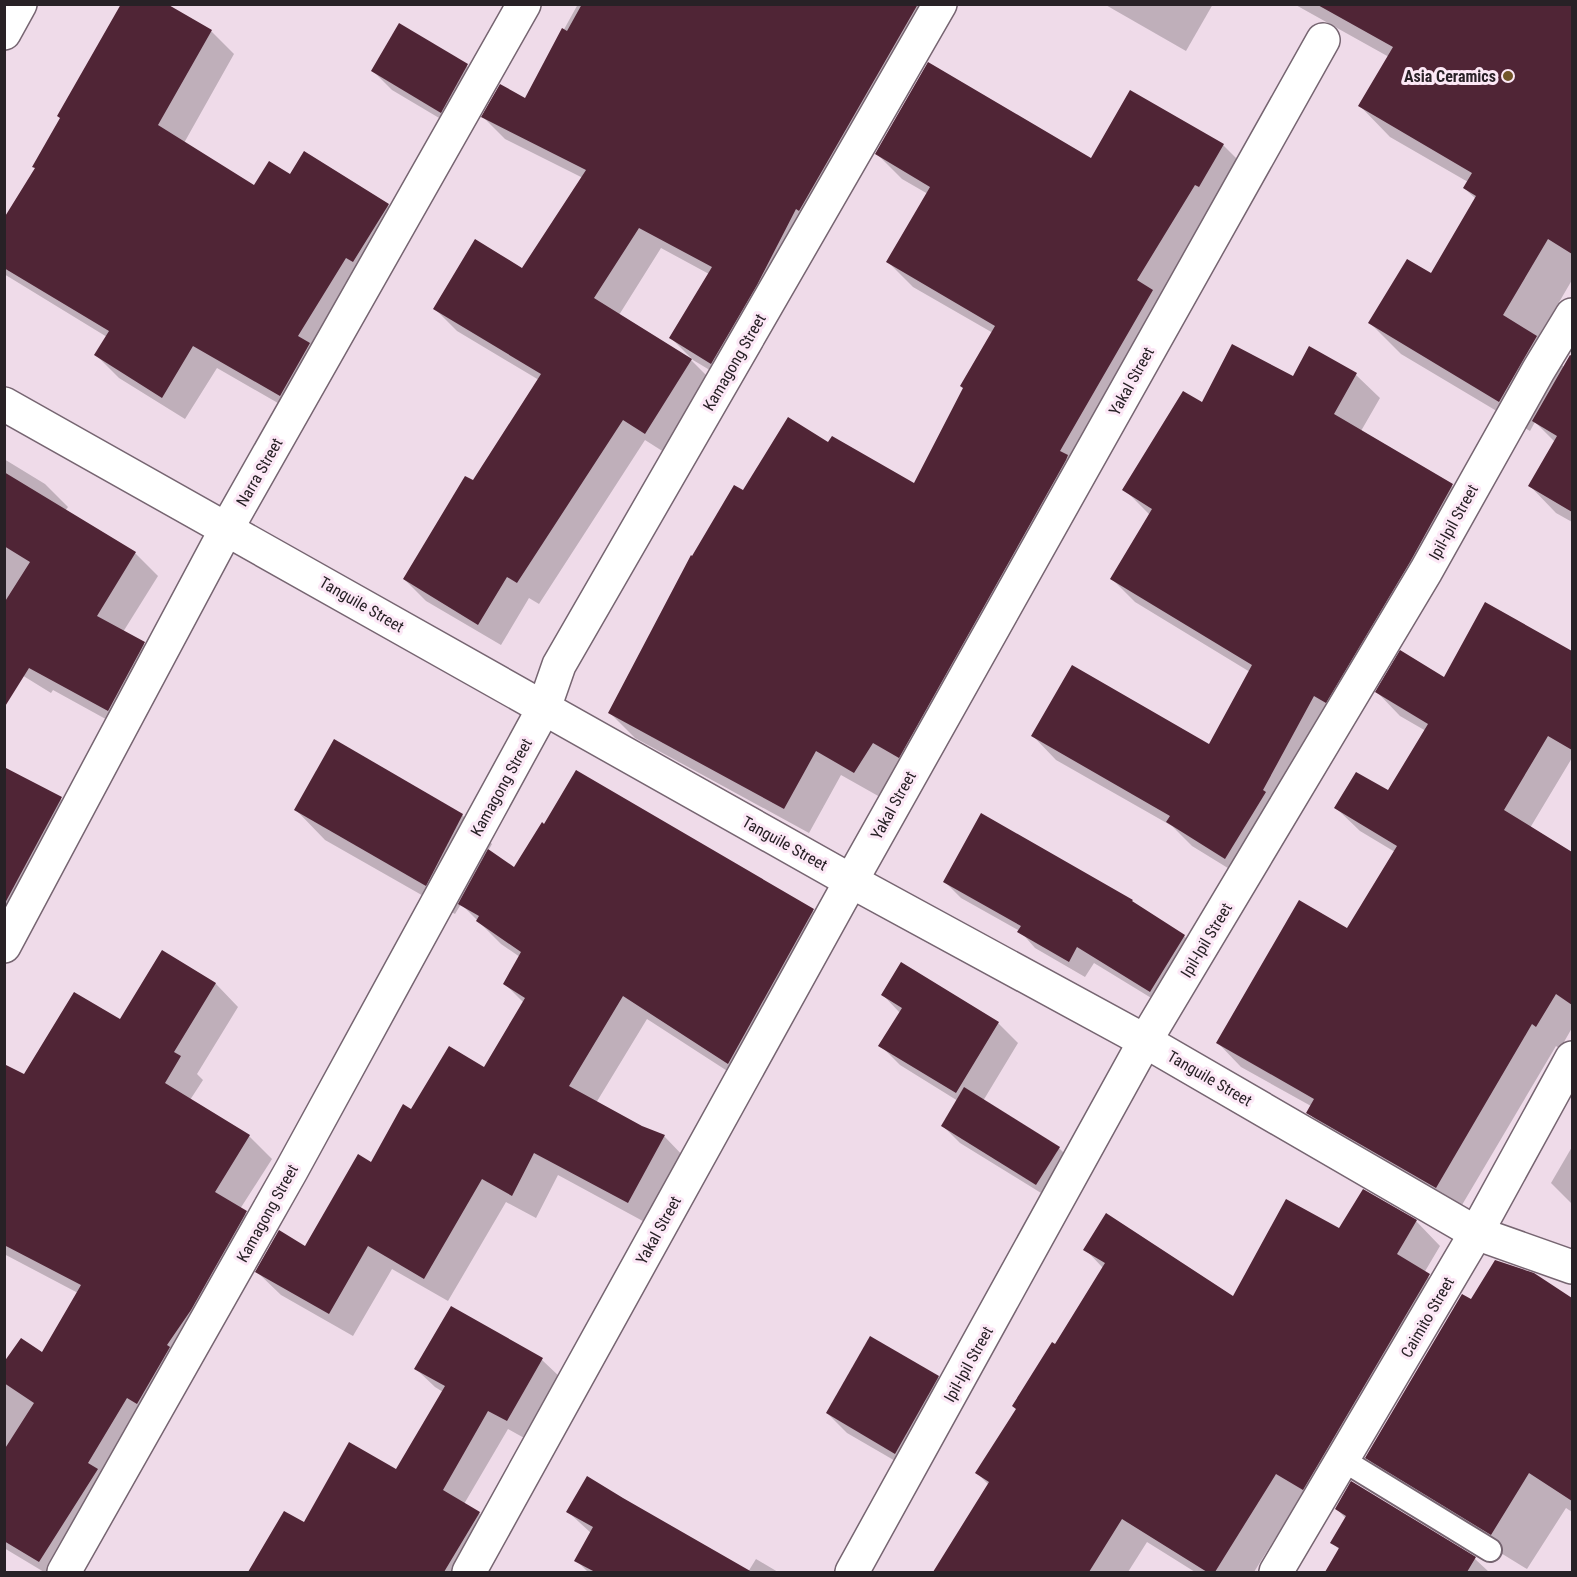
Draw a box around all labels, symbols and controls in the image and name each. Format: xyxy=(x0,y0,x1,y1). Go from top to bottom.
place label: Asia Ceramics xyxy=(1404,67,1496,86)
marker: Asia Ceramics xyxy=(1501,69,1515,83)
street label: Kamagong Street xyxy=(699,310,770,414)
street label: Yakal Street xyxy=(1105,344,1158,419)
street label: Narra Street xyxy=(232,434,287,510)
street label: Ipil-Ipil Street xyxy=(1425,481,1482,563)
street label: Tanguile Street xyxy=(316,573,408,636)
street label: Kamagong Street xyxy=(467,735,536,839)
street label: Yakal Street xyxy=(867,768,920,843)
street label: Tanguile Street xyxy=(739,812,831,875)
street label: Ipil-Ipil Street xyxy=(1177,899,1236,981)
street label: Tanguile Street xyxy=(1164,1047,1256,1110)
street label: Kamagong Street xyxy=(233,1161,302,1265)
street label: Yakal Street xyxy=(632,1193,685,1268)
street label: Caimito Street xyxy=(1397,1273,1458,1361)
street label: Ipil-Ipil Street xyxy=(940,1323,997,1405)

